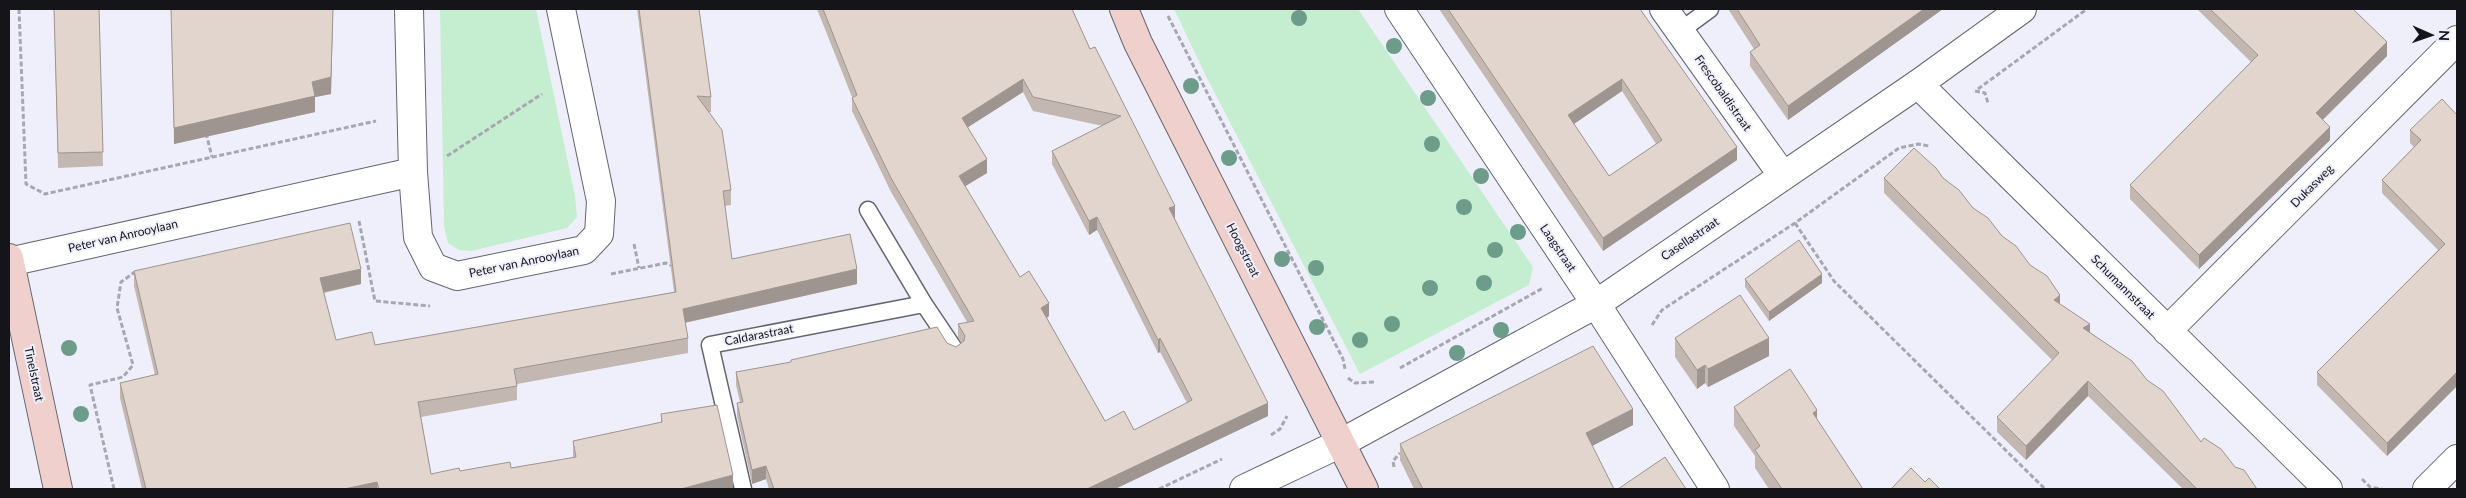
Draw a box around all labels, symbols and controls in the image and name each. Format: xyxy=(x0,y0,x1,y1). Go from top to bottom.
north arrow xyxy=(2406,10,2456,60)
text: N xyxy=(2436,30,2453,41)
street label: Frescobaldistraat xyxy=(1692,52,1756,134)
street label: Dukasweg xyxy=(2287,161,2336,210)
street label: Casellastraat xyxy=(1658,213,1722,264)
street label: Peter van Anrooylaan xyxy=(67,216,179,255)
street label: Hoogstraat xyxy=(1223,220,1264,280)
street label: Laagstraat xyxy=(1537,221,1580,275)
street label: Peter van Anrooylaan xyxy=(468,243,580,280)
street label: Schumannstraat xyxy=(2088,251,2159,322)
street label: Caldarastraat xyxy=(723,320,795,349)
street label: Tinelstraat xyxy=(21,345,48,403)

